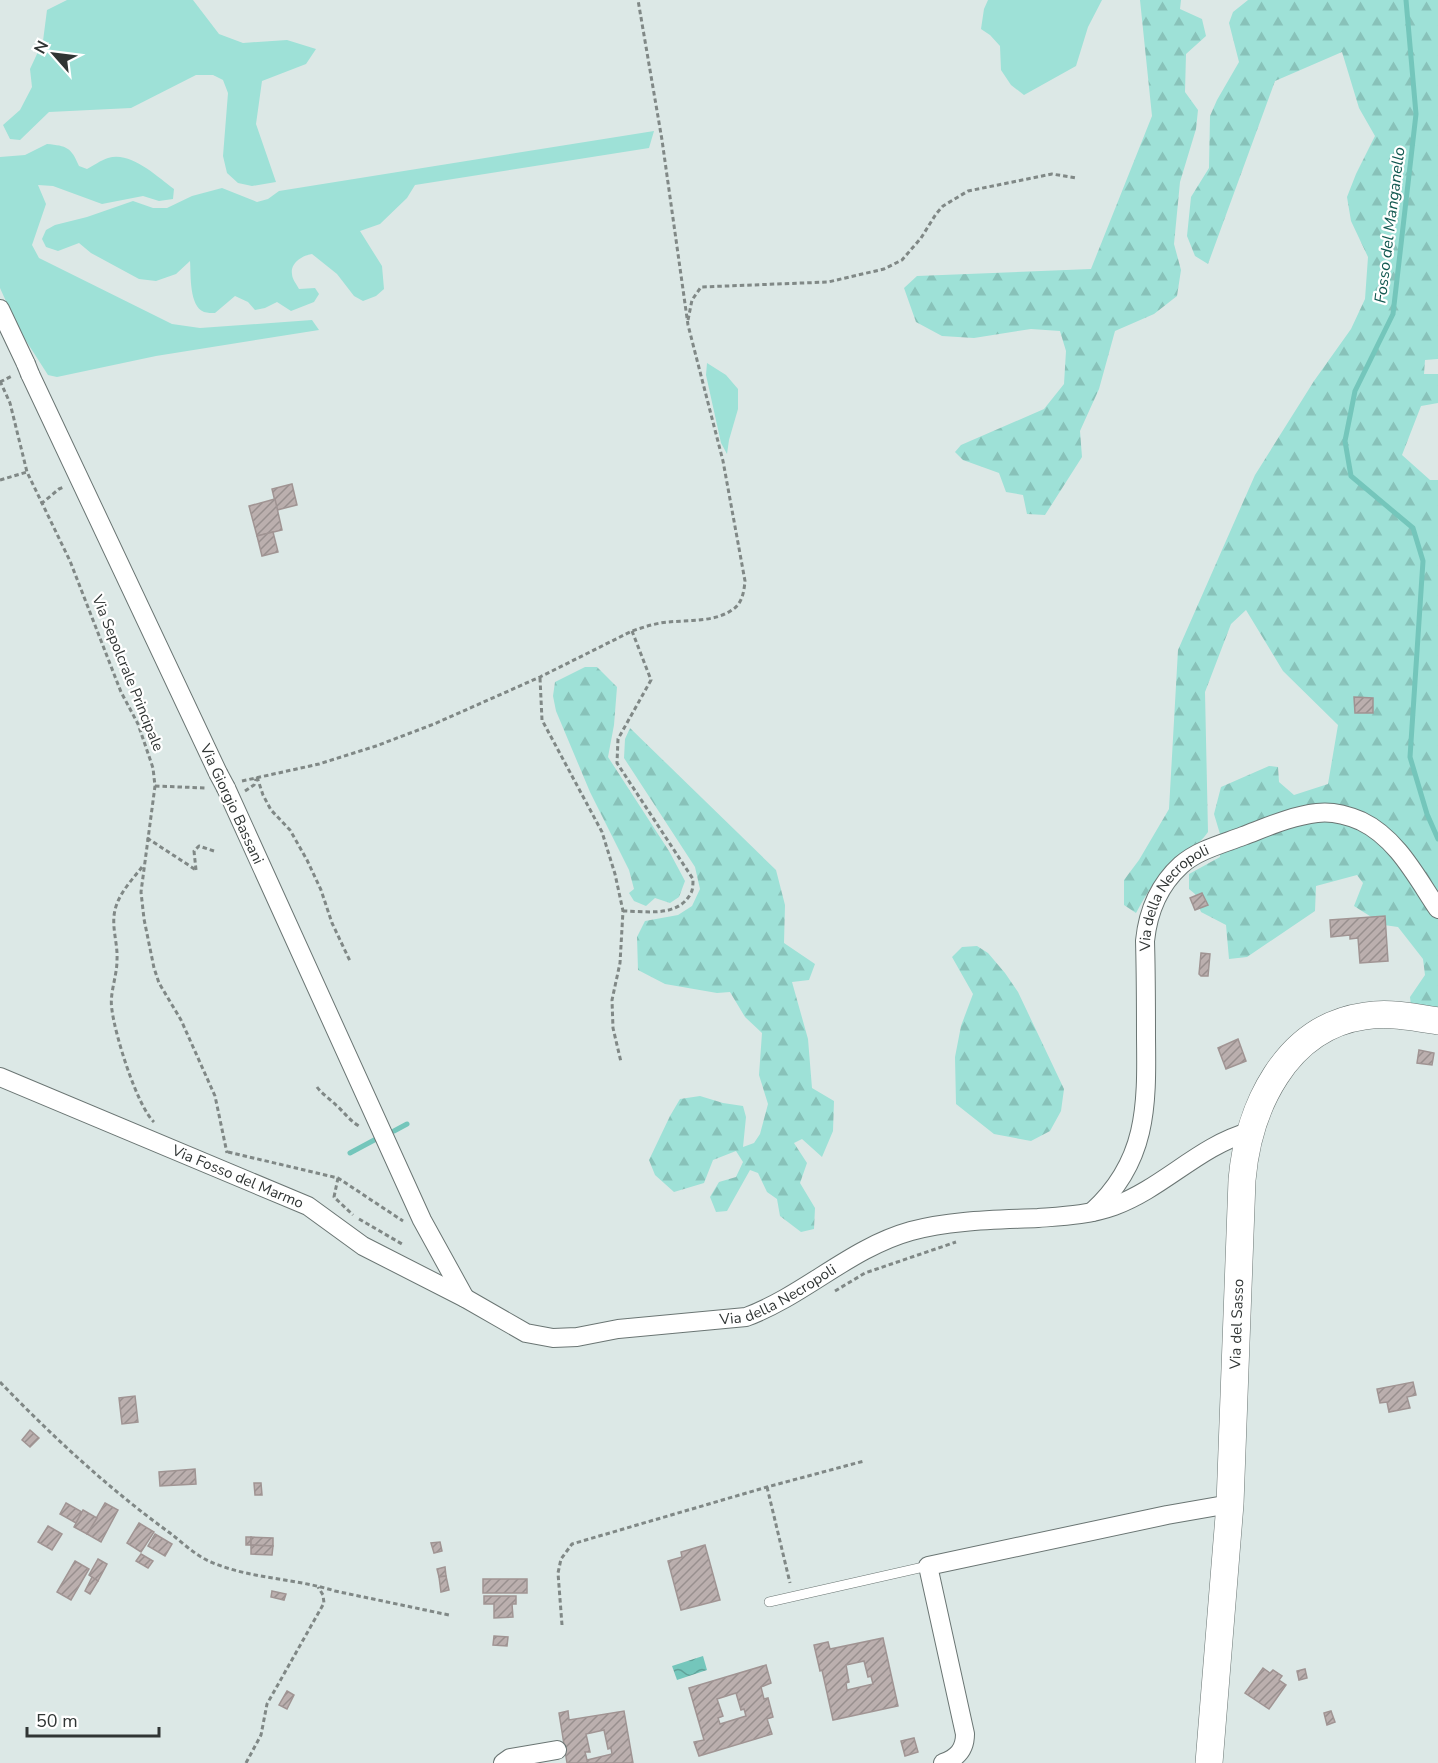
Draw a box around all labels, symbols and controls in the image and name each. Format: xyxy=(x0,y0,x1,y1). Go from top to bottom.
north arrow xyxy=(24,24,84,84)
text: N xyxy=(29,37,54,58)
water label: Fosso del Manganello xyxy=(1369,146,1411,305)
street label: Via Sepolcrale Principale xyxy=(87,591,169,754)
street label: Via Giorgio Bassani xyxy=(195,740,269,867)
street label: Via della Necropoli xyxy=(1135,840,1212,952)
street label: Via Fosso del Marmo xyxy=(168,1140,307,1213)
street label: Via della Necropoli xyxy=(718,1259,840,1330)
street label: Via del Sasso xyxy=(1225,1278,1248,1371)
scale bar xyxy=(27,1700,159,1738)
text: 50 m xyxy=(36,1709,78,1733)

